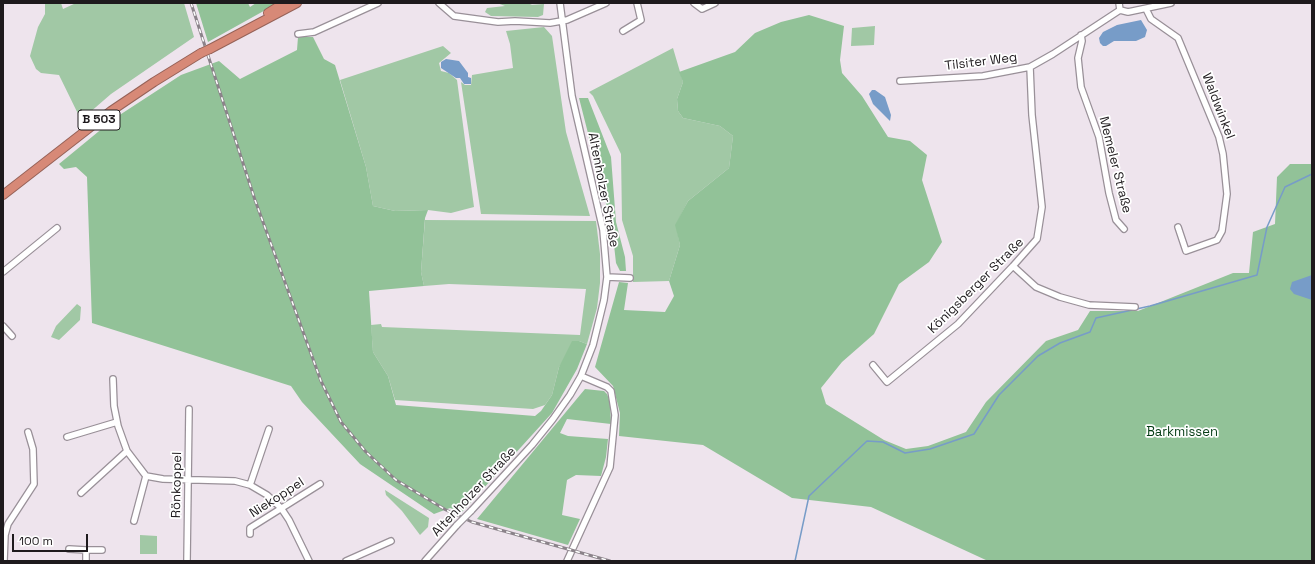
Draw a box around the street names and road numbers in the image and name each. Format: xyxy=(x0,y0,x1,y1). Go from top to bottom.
street label: Tilsiter Weg xyxy=(944,50,1018,74)
street label: Waldwinkel xyxy=(1198,71,1238,141)
road number: B 503 xyxy=(78,110,120,130)
street label: Memeler Straße xyxy=(1095,115,1135,215)
street label: Altenholzer Straße xyxy=(584,131,622,249)
street label: Königsberger Straße xyxy=(925,235,1027,337)
street label: Altenholzer Straße xyxy=(429,444,519,540)
street label: Rönkoppel xyxy=(169,452,185,518)
street label: Niekoppel xyxy=(247,475,307,521)

